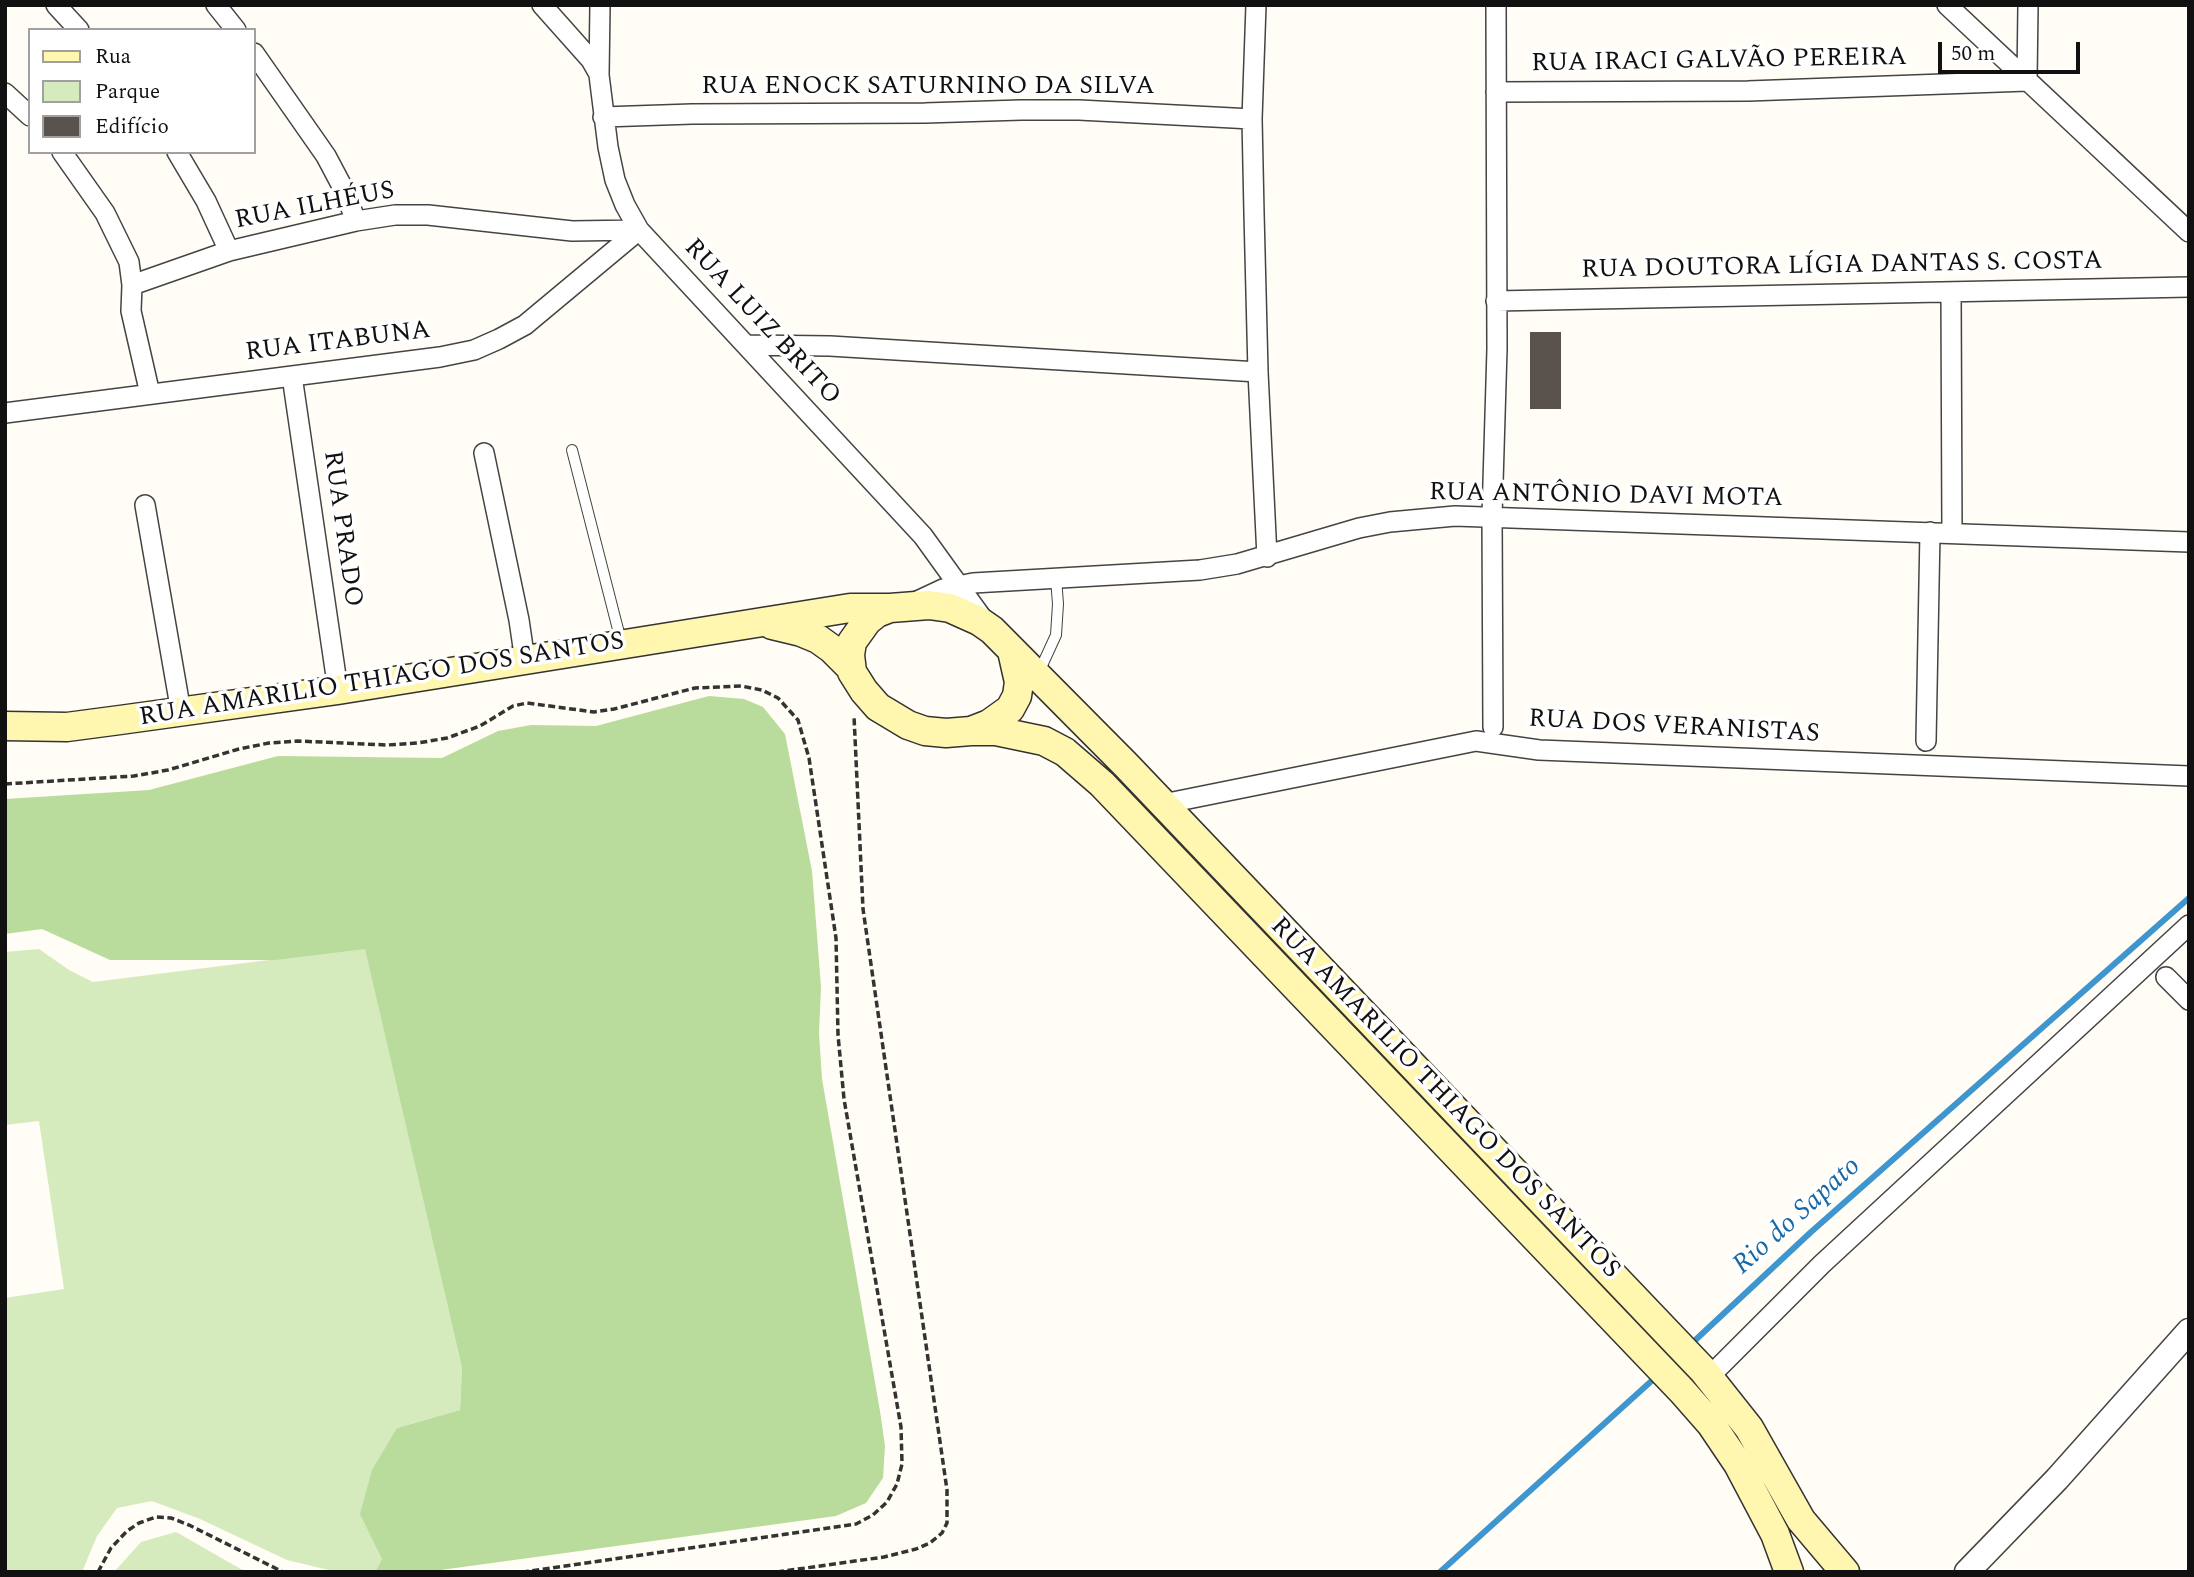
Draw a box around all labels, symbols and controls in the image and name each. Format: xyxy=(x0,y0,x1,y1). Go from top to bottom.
legend xyxy=(28,28,256,154)
scale bar xyxy=(1942,28,2084,72)
text: 50 m xyxy=(1951,38,1995,70)
text: Rua xyxy=(95,41,131,73)
street label: RUA IRACI GALVÃO PEREIRA xyxy=(1531,43,1907,81)
street label: RUA ENOCK SATURNINO DA SILVA xyxy=(701,72,1155,104)
text: Parque xyxy=(95,76,160,108)
text: Edifício xyxy=(95,111,169,143)
street label: RUA ILHÉUS xyxy=(233,176,397,238)
street label: RUA LUIZ BRITO xyxy=(676,233,846,413)
street label: RUA DOUTORA LÍGIA DANTAS S. COSTA xyxy=(1581,247,2103,287)
street label: RUA ITABUNA xyxy=(244,316,432,370)
street label: RUA PRADO xyxy=(315,449,367,609)
street label: RUA ANTÔNIO DAVI MOTA xyxy=(1429,478,1783,516)
street label: RUA AMARILIO THIAGO DOS SANTOS xyxy=(137,627,627,735)
street label: RUA DOS VERANISTAS xyxy=(1528,705,1820,751)
street label: RUA AMARILIO THIAGO DOS SANTOS xyxy=(1262,912,1626,1286)
water label: Rio do Sapato xyxy=(1727,1151,1869,1283)

